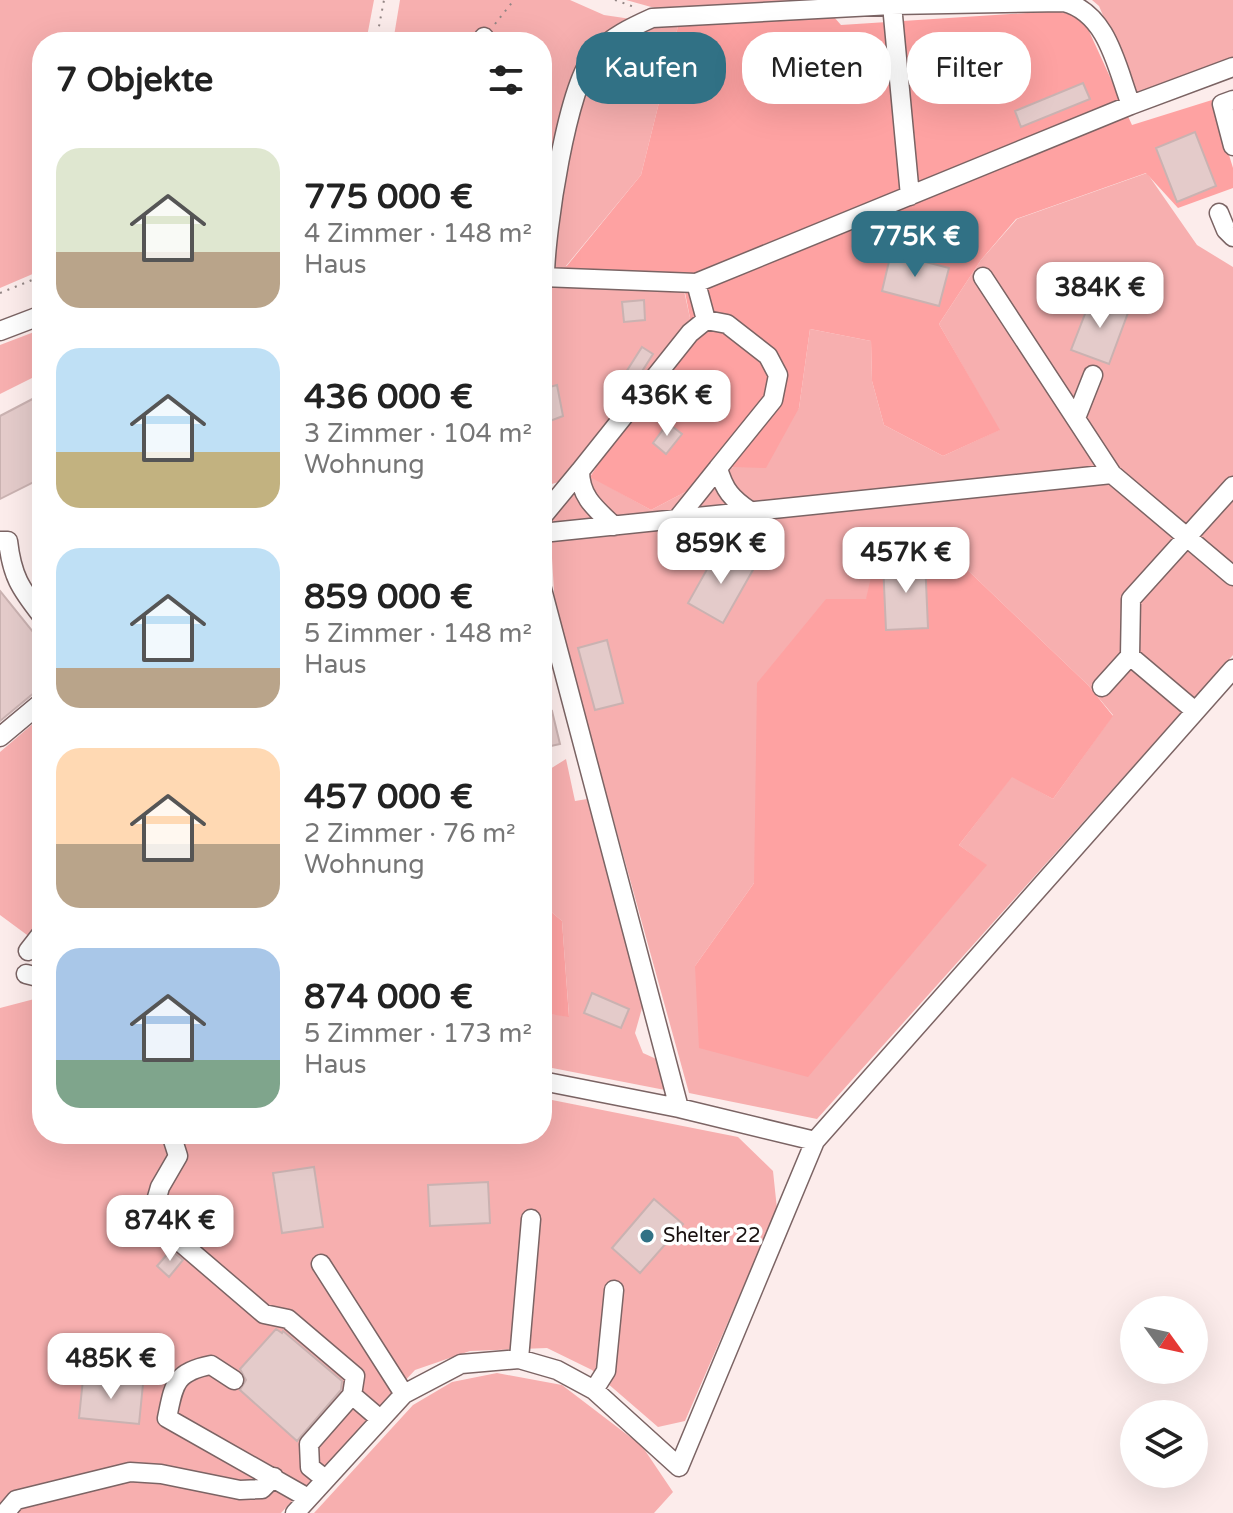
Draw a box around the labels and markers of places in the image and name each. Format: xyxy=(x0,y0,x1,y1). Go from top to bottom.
pin: 775K € xyxy=(850,211,980,279)
pin: 384K € xyxy=(1035,262,1165,330)
pin: 436K € xyxy=(602,370,732,438)
pin: 859K € xyxy=(656,518,786,586)
pin: 457K € xyxy=(841,527,971,595)
pin: 874K € xyxy=(105,1195,235,1263)
place label: Shelter 22 xyxy=(663,1224,760,1248)
marker: Shelter 22 xyxy=(638,1227,656,1245)
pin: 485K € xyxy=(46,1333,176,1401)

